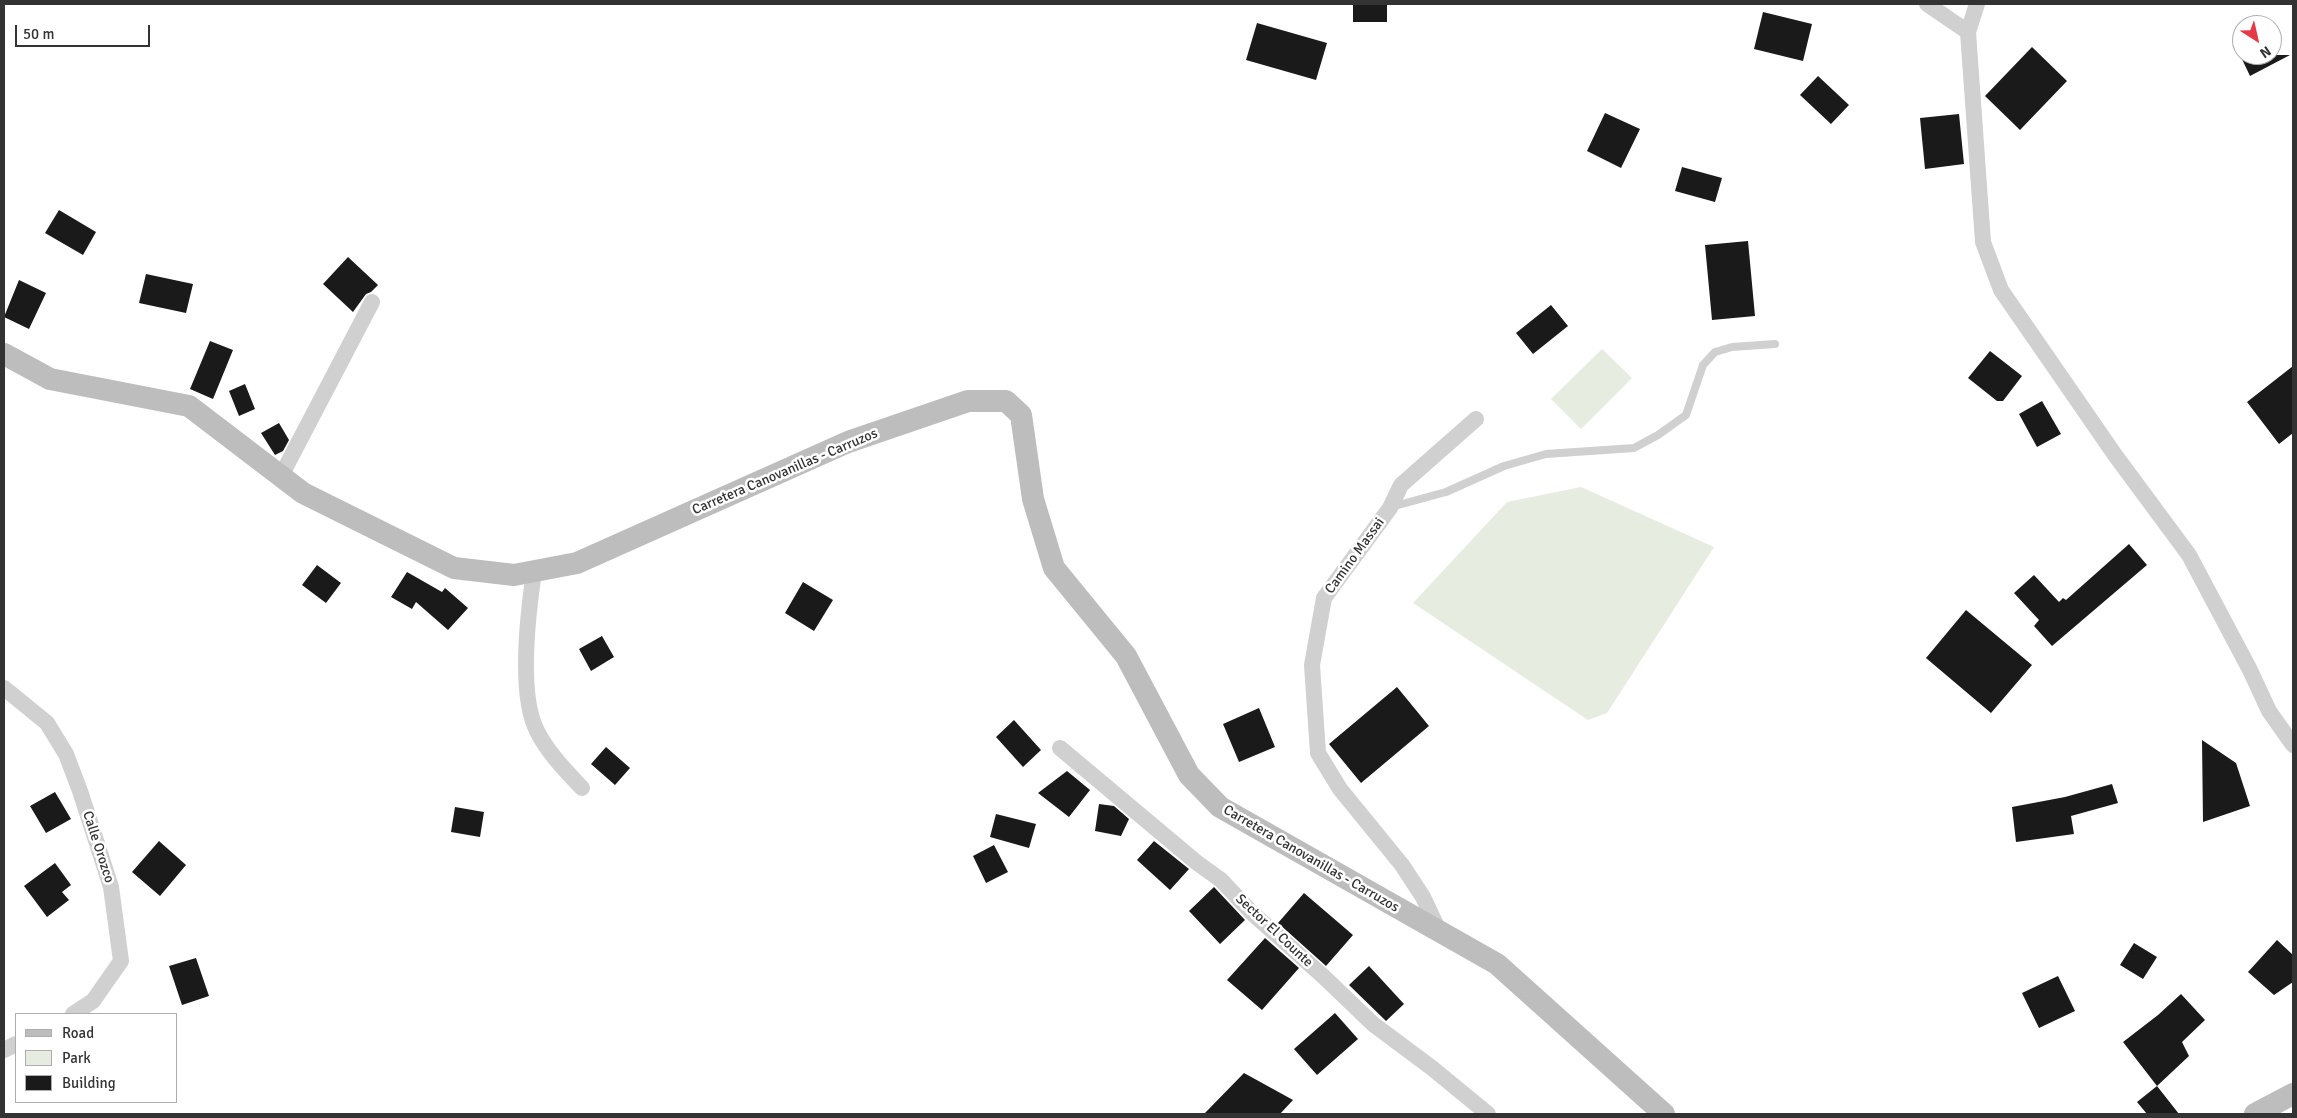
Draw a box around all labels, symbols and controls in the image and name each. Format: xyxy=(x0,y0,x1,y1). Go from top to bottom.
scale bar xyxy=(18,15,152,47)
north arrow xyxy=(2232,15,2282,65)
text: 50 m xyxy=(23,25,54,43)
text: N xyxy=(2256,42,2274,62)
street label: Carretera Canovanillas - Carruzos xyxy=(690,425,880,519)
street label: Camino Massai xyxy=(1322,515,1388,597)
street label: Carretera Canovanillas - Carruzos xyxy=(1220,802,1402,916)
street label: Calle Orozco xyxy=(79,809,117,885)
street label: Sector El Counte xyxy=(1232,891,1316,971)
legend xyxy=(15,1013,178,1103)
text: Road xyxy=(62,1024,94,1042)
text: Park xyxy=(62,1049,91,1067)
text: Building xyxy=(62,1074,116,1092)

